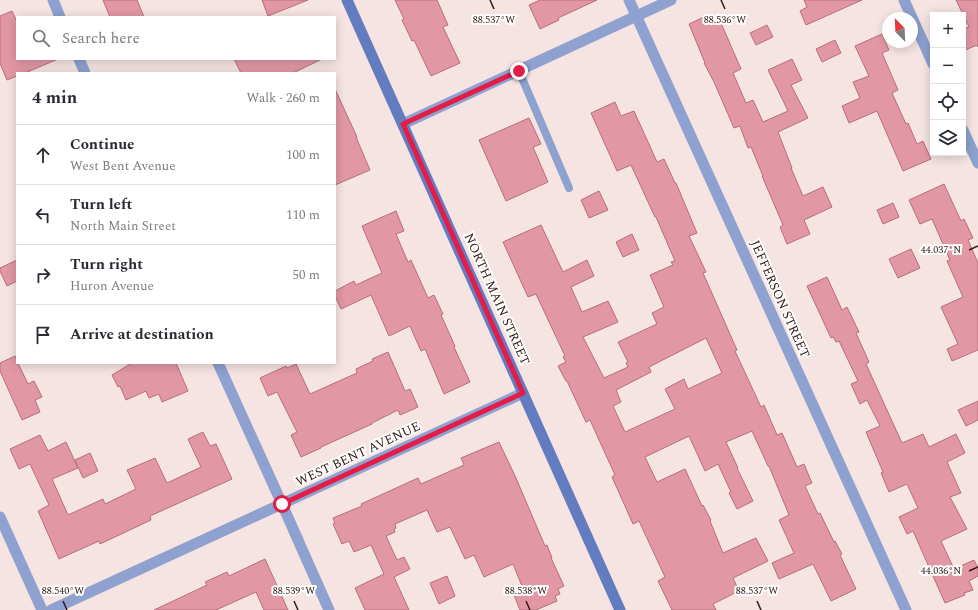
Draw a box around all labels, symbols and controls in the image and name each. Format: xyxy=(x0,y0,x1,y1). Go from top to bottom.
text: 88.537°W xyxy=(473,12,515,28)
text: 88.536°W xyxy=(704,12,746,28)
north arrow xyxy=(882,12,918,48)
map controls xyxy=(930,12,966,156)
button: + xyxy=(930,12,966,48)
search box xyxy=(16,16,336,60)
icon: search xyxy=(30,27,52,49)
text: Search here xyxy=(62,27,140,50)
button: − xyxy=(930,48,966,84)
route end xyxy=(510,62,528,80)
button: locate xyxy=(930,84,966,120)
text: 4 min xyxy=(32,85,77,111)
text: Walk · 260 m xyxy=(246,88,320,108)
button: layers xyxy=(930,120,966,156)
text: Continue xyxy=(70,133,135,156)
icon: ahead xyxy=(32,144,54,166)
text: 100 m xyxy=(286,145,320,165)
text: West Bent Avenue xyxy=(70,156,175,176)
text: Turn left xyxy=(70,193,132,216)
icon: left xyxy=(32,204,54,226)
text: 110 m xyxy=(286,205,320,225)
text: North Main Street xyxy=(70,216,176,236)
street label: NORTH MAIN STREET xyxy=(459,230,535,369)
street label: JEFFERSON STREET xyxy=(745,237,815,362)
text: 44.037°N xyxy=(921,242,961,258)
text: Turn right xyxy=(70,253,143,276)
icon: right xyxy=(32,264,54,286)
text: 50 m xyxy=(293,265,320,285)
text: Huron Avenue xyxy=(70,276,154,296)
text: Arrive at destination xyxy=(70,323,214,346)
icon: arrive xyxy=(32,324,54,346)
street label: WEST BENT AVENUE xyxy=(292,416,424,492)
route start xyxy=(273,495,291,513)
text: 44.036°N xyxy=(921,563,961,579)
text: 88.540°W xyxy=(42,583,84,599)
text: 88.539°W xyxy=(273,583,315,599)
text: 88.538°W xyxy=(505,583,547,599)
text: 88.537°W xyxy=(736,583,778,599)

